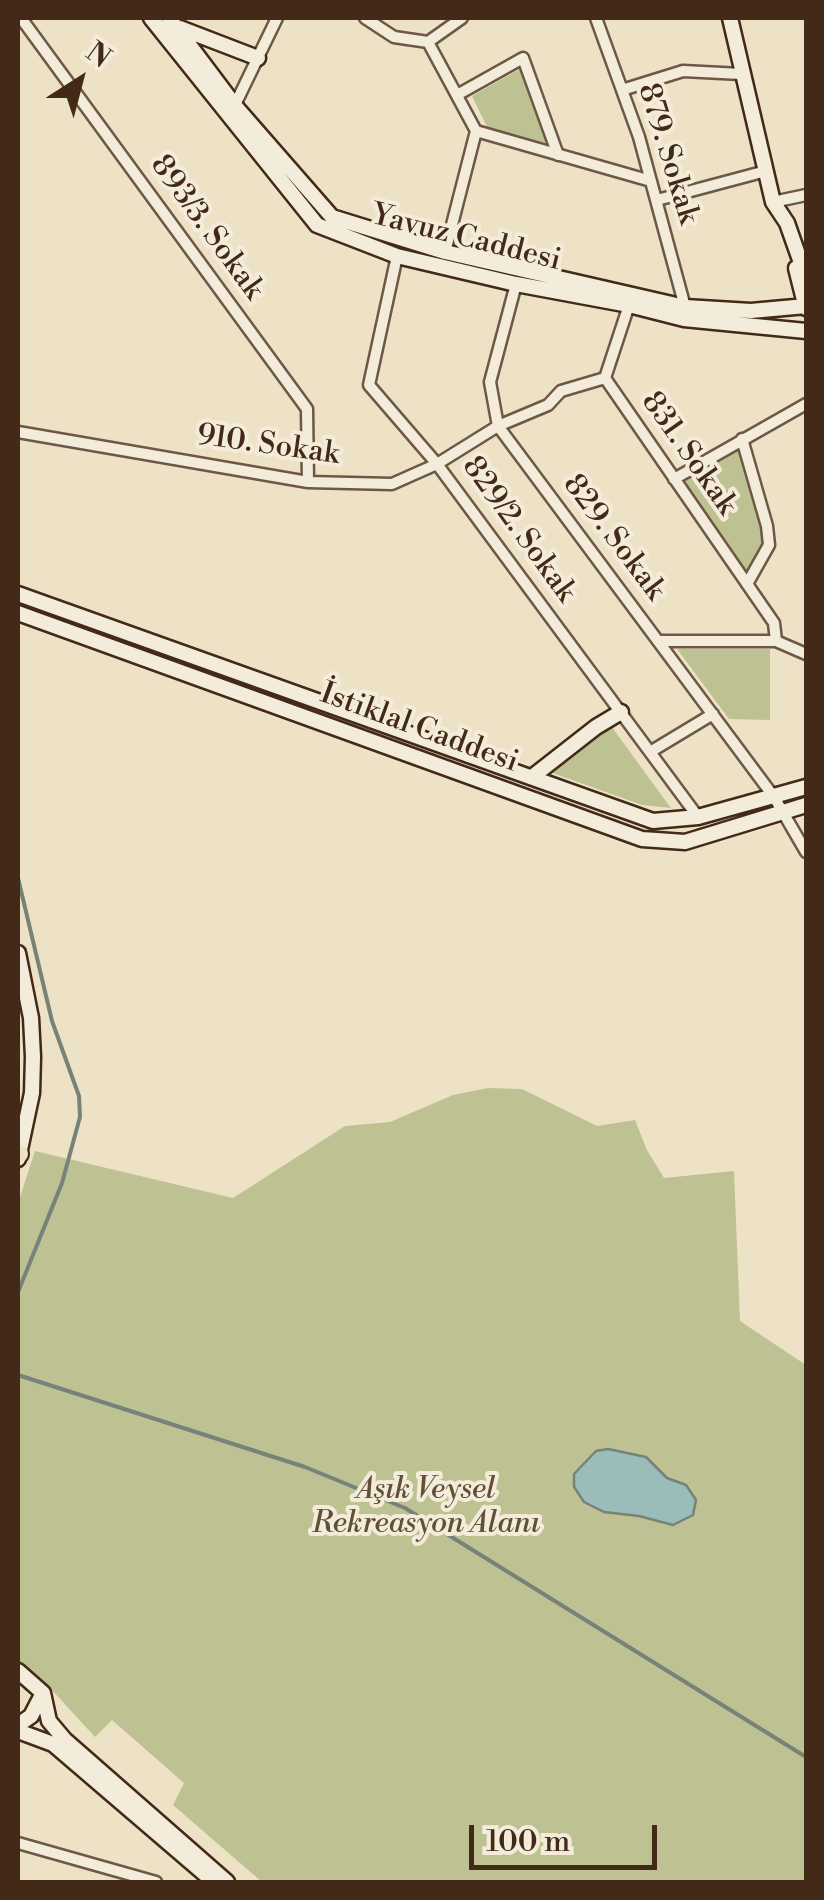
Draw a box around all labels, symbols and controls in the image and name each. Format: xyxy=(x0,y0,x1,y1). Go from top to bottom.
north arrow xyxy=(30,30,130,130)
text: N xyxy=(79,35,117,76)
street label: 879. Sokak xyxy=(629,79,705,229)
street label: 893/3. Sokak xyxy=(142,149,270,307)
street label: Yavuz Caddesi xyxy=(368,198,564,280)
street label: 831. Sokak xyxy=(632,385,744,523)
street label: 910. Sokak xyxy=(194,418,342,474)
street label: 829/2. Sokak xyxy=(453,450,583,610)
street label: 829. Sokak xyxy=(554,468,672,608)
street label: İstiklal Caddesi xyxy=(315,676,523,782)
park label: Aşık Veysel Rekreasyon Alanı xyxy=(312,1473,540,1544)
scale bar xyxy=(474,1805,662,1867)
text: 100 m xyxy=(486,1823,570,1861)

